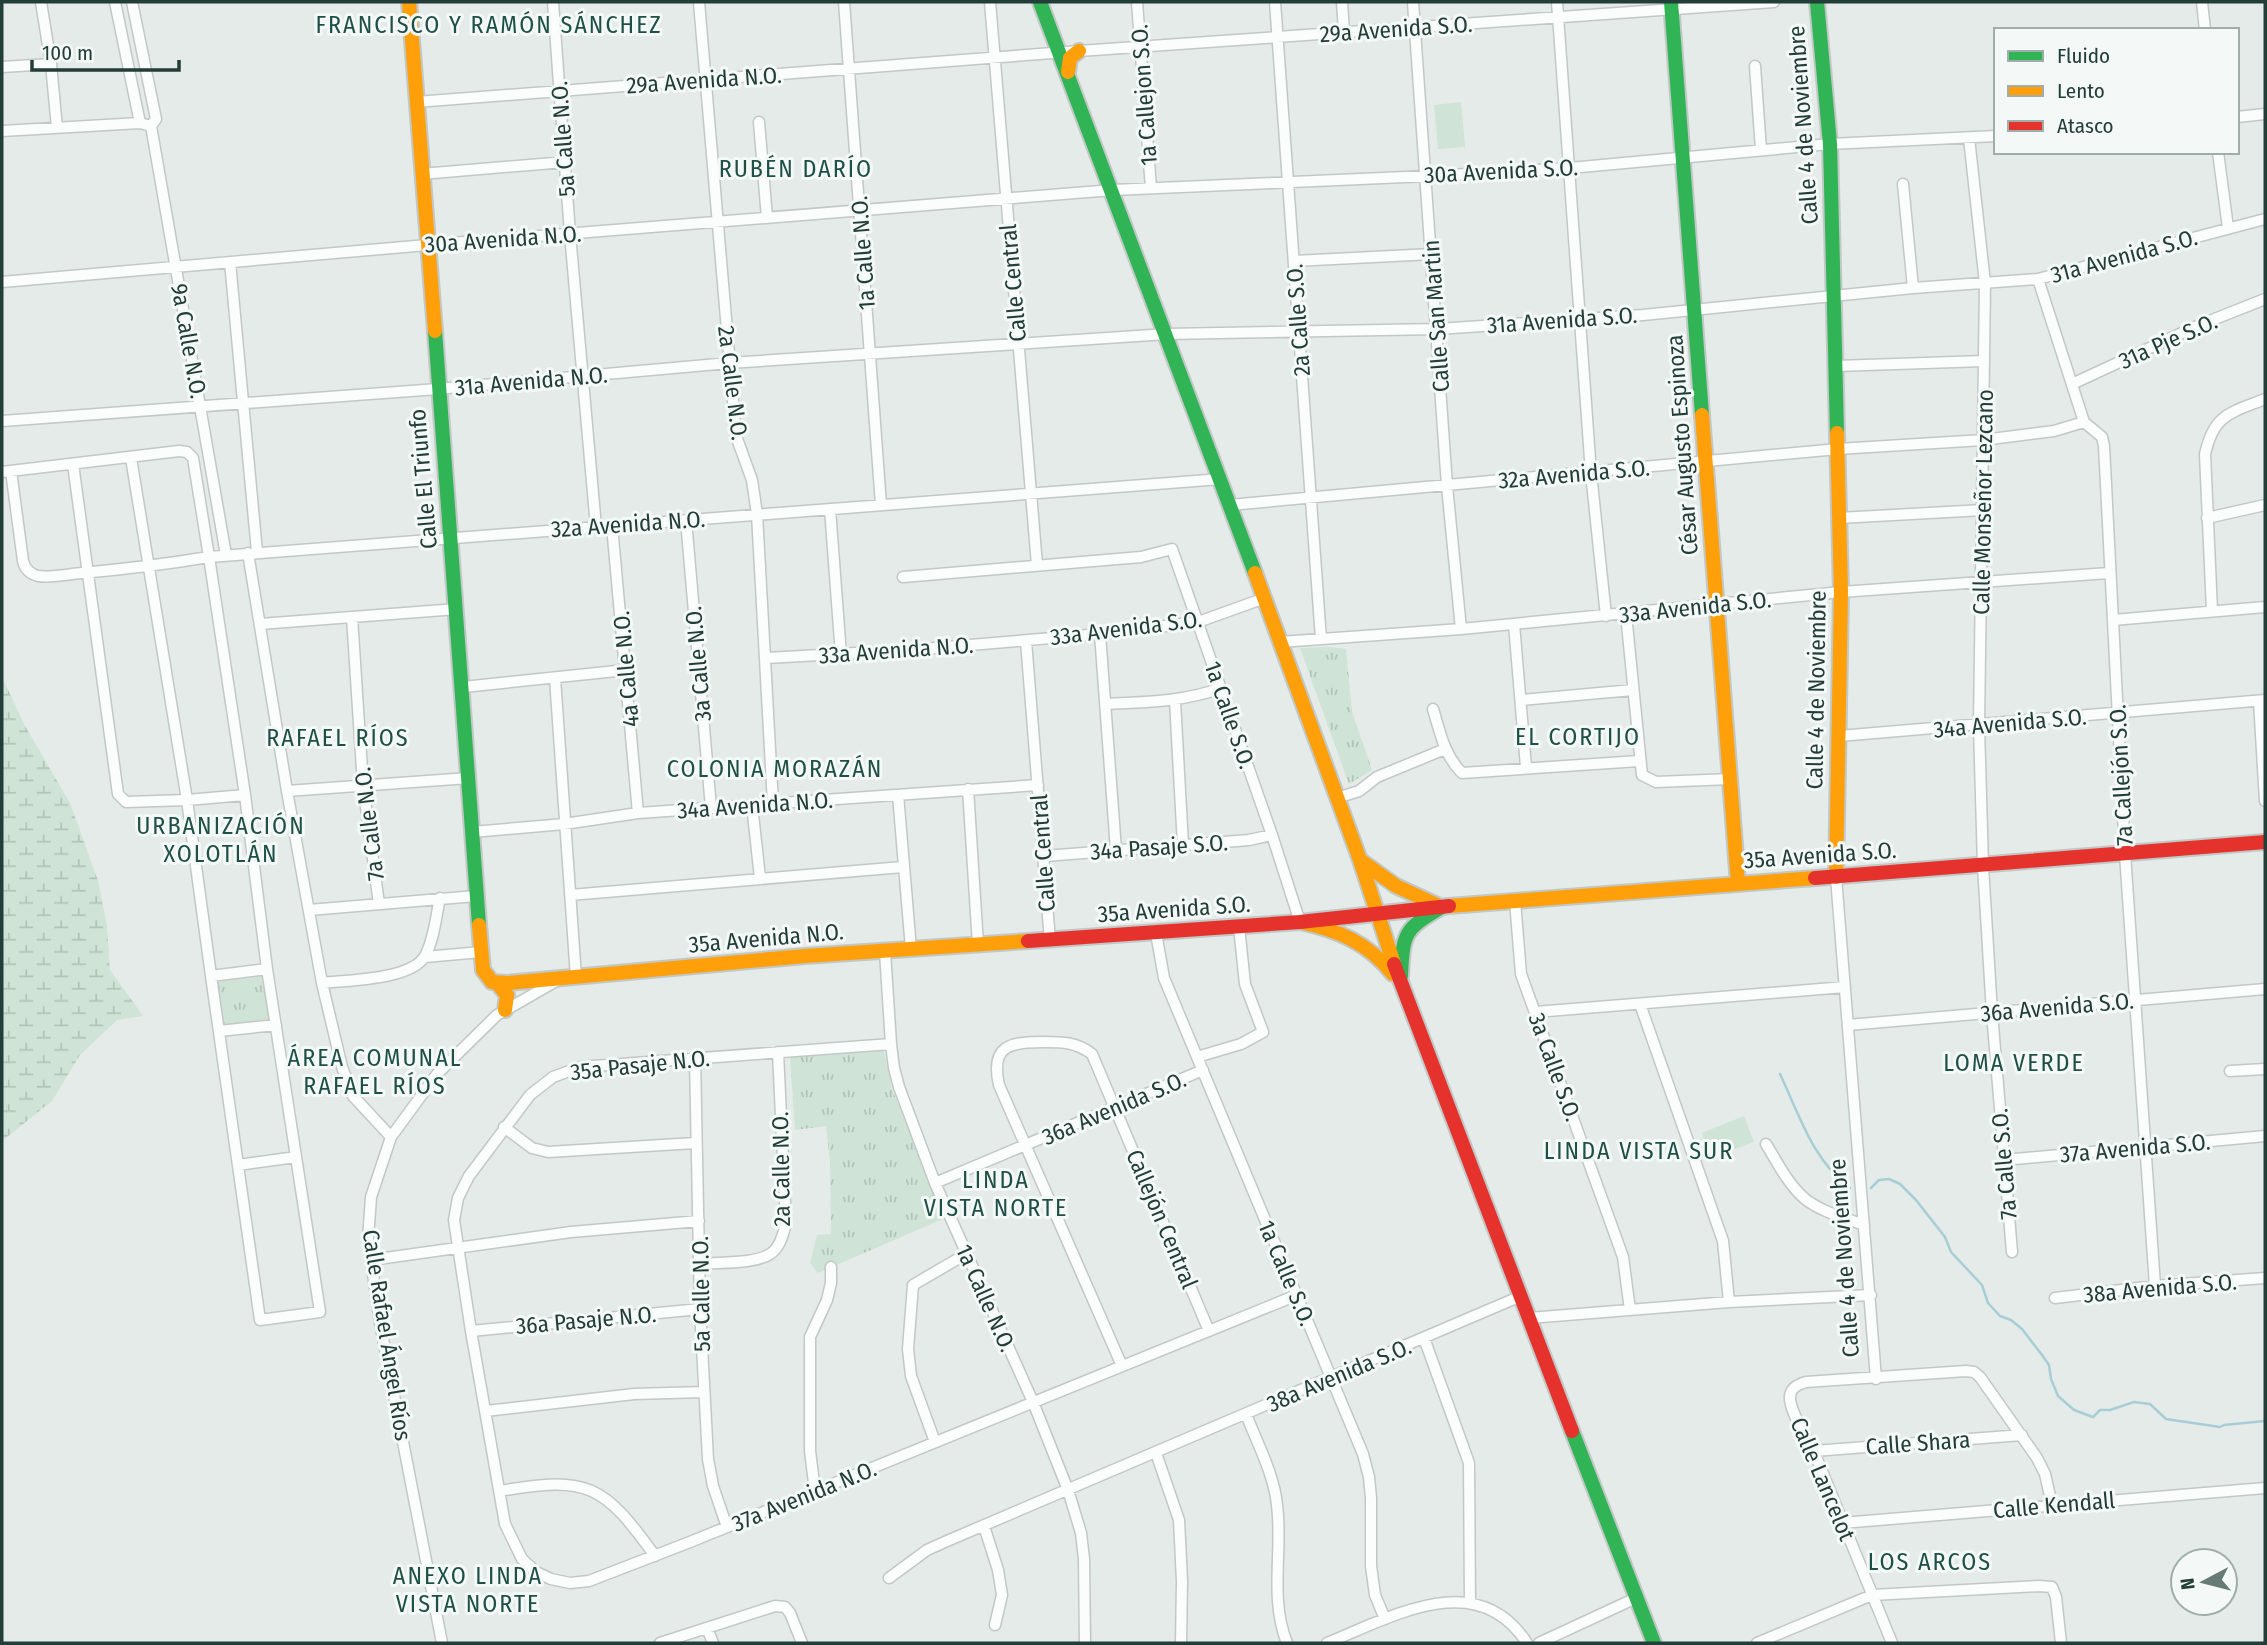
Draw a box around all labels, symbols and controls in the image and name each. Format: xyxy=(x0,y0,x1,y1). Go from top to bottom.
district label: FRANCISCO Y RAMÓN SÁNCHEZ xyxy=(315,10,663,39)
street label: 29a Avenida S.O. xyxy=(1319,10,1473,48)
street label: 1a Callejon S.O. xyxy=(1125,23,1163,167)
street label: Calle 4 de Noviembre xyxy=(1782,25,1824,225)
scale bar xyxy=(32,28,178,72)
legend xyxy=(1994,28,2239,154)
text: 100 m xyxy=(42,40,93,66)
text: Fluido xyxy=(2057,43,2110,69)
street label: 29a Avenida N.O. xyxy=(626,61,782,99)
text: Lento xyxy=(2057,78,2105,104)
street label: 5a Calle N.O. xyxy=(545,80,581,198)
text: Atasco xyxy=(2057,113,2114,139)
street label: 30a Avenida S.O. xyxy=(1423,153,1579,189)
district label: RUBÉN DARÍO xyxy=(719,154,873,183)
street label: 1a Calle N.O. xyxy=(845,195,881,311)
street label: 30a Avenida N.O. xyxy=(424,220,582,258)
street label: Calle Central xyxy=(994,223,1032,343)
street label: 31a Avenida S.O. xyxy=(2048,223,2200,289)
street label: Calle San Martin xyxy=(1417,239,1455,393)
street label: 2a Calle S.O. xyxy=(1280,263,1316,377)
street label: 9a Calle N.O. xyxy=(165,281,213,401)
street label: 31a Avenida S.O. xyxy=(1486,301,1638,339)
street label: 31a Pje S.O. xyxy=(2115,307,2221,375)
street label: 2a Calle N.O. xyxy=(712,324,754,442)
street label: César Augusto Espinoza xyxy=(1660,334,1704,556)
street label: 31a Avenida N.O. xyxy=(453,360,609,402)
street label: Calle Monseñor Lezcano xyxy=(1967,389,1999,615)
street label: Calle El Triunfo xyxy=(403,408,443,550)
street label: 32a Avenida S.O. xyxy=(1497,453,1651,495)
street label: 32a Avenida N.O. xyxy=(550,505,706,543)
street label: 33a Avenida S.O. xyxy=(1618,585,1772,629)
street label: Calle 4 de Noviembre xyxy=(1800,590,1832,790)
street label: 3a Calle N.O. xyxy=(679,605,717,723)
street label: 33a Avenida S.O. xyxy=(1049,605,1203,651)
street label: 4a Calle N.O. xyxy=(607,610,645,728)
street label: 33a Avenida N.O. xyxy=(818,631,974,669)
street label: 1a Calle S.O. xyxy=(1199,658,1261,772)
street label: 34a Avenida S.O. xyxy=(1932,702,2088,744)
street label: 7a Callejón S.O. xyxy=(2103,704,2139,846)
district label: RAFAEL RÍOS xyxy=(266,723,410,752)
district label: EL CORTIJO xyxy=(1515,723,1641,751)
district label: COLONIA MORAZÁN xyxy=(667,754,883,783)
street label: 7a Calle N.O. xyxy=(348,766,390,882)
street label: 34a Avenida N.O. xyxy=(676,786,834,824)
street label: Calle Central xyxy=(1025,793,1061,913)
district label: URBANIZACIÓN XOLOTLÁN xyxy=(136,812,306,868)
street label: 34a Pasaje S.O. xyxy=(1089,828,1229,866)
street label: 35a Avenida S.O. xyxy=(1743,836,1897,874)
street label: 35a Avenida S.O. xyxy=(1097,890,1251,928)
street label: 35a Avenida N.O. xyxy=(687,917,845,959)
street label: 36a Avenida S.O. xyxy=(1979,986,2135,1028)
street label: 3a Calle S.O. xyxy=(1523,1009,1587,1125)
district label: ÁREA COMUNAL RAFAEL RÍOS xyxy=(288,1043,462,1100)
street label: 35a Pasaje N.O. xyxy=(569,1044,711,1086)
district label: LOMA VERDE xyxy=(1943,1049,2085,1077)
street label: 36a Avenida S.O. xyxy=(1038,1065,1190,1151)
street label: 7a Calle S.O. xyxy=(1985,1107,2023,1221)
street label: 2a Calle N.O. xyxy=(766,1111,796,1227)
street label: 37a Avenida S.O. xyxy=(2059,1127,2211,1169)
district label: LINDA VISTA SUR xyxy=(1544,1137,1734,1165)
street label: Callejón Central xyxy=(1120,1145,1204,1293)
street label: Calle 4 de Noviembre xyxy=(1823,1158,1865,1358)
district label: LINDA VISTA NORTE xyxy=(924,1166,1068,1222)
street label: 1a Calle S.O. xyxy=(1252,1216,1322,1330)
street label: Calle Rafael Ángel Ríos xyxy=(356,1227,419,1443)
street label: 5a Calle N.O. xyxy=(686,1236,716,1352)
street label: 1a Calle N.O. xyxy=(950,1240,1022,1356)
street label: 38a Avenida S.O. xyxy=(2082,1267,2238,1309)
street label: 36a Pasaje N.O. xyxy=(515,1300,657,1340)
street label: 38a Avenida S.O. xyxy=(1263,1332,1415,1418)
street label: Calle Lancelot xyxy=(1785,1413,1862,1545)
street label: Calle Shara xyxy=(1865,1425,1971,1461)
street label: 37a Avenida N.O. xyxy=(728,1454,880,1538)
street label: Calle Kendall xyxy=(1992,1486,2116,1524)
north arrow xyxy=(2169,1547,2239,1617)
district label: LOS ARCOS xyxy=(1868,1548,1992,1576)
district label: ANEXO LINDA VISTA NORTE xyxy=(393,1562,543,1618)
text: N xyxy=(2176,1577,2200,1591)

